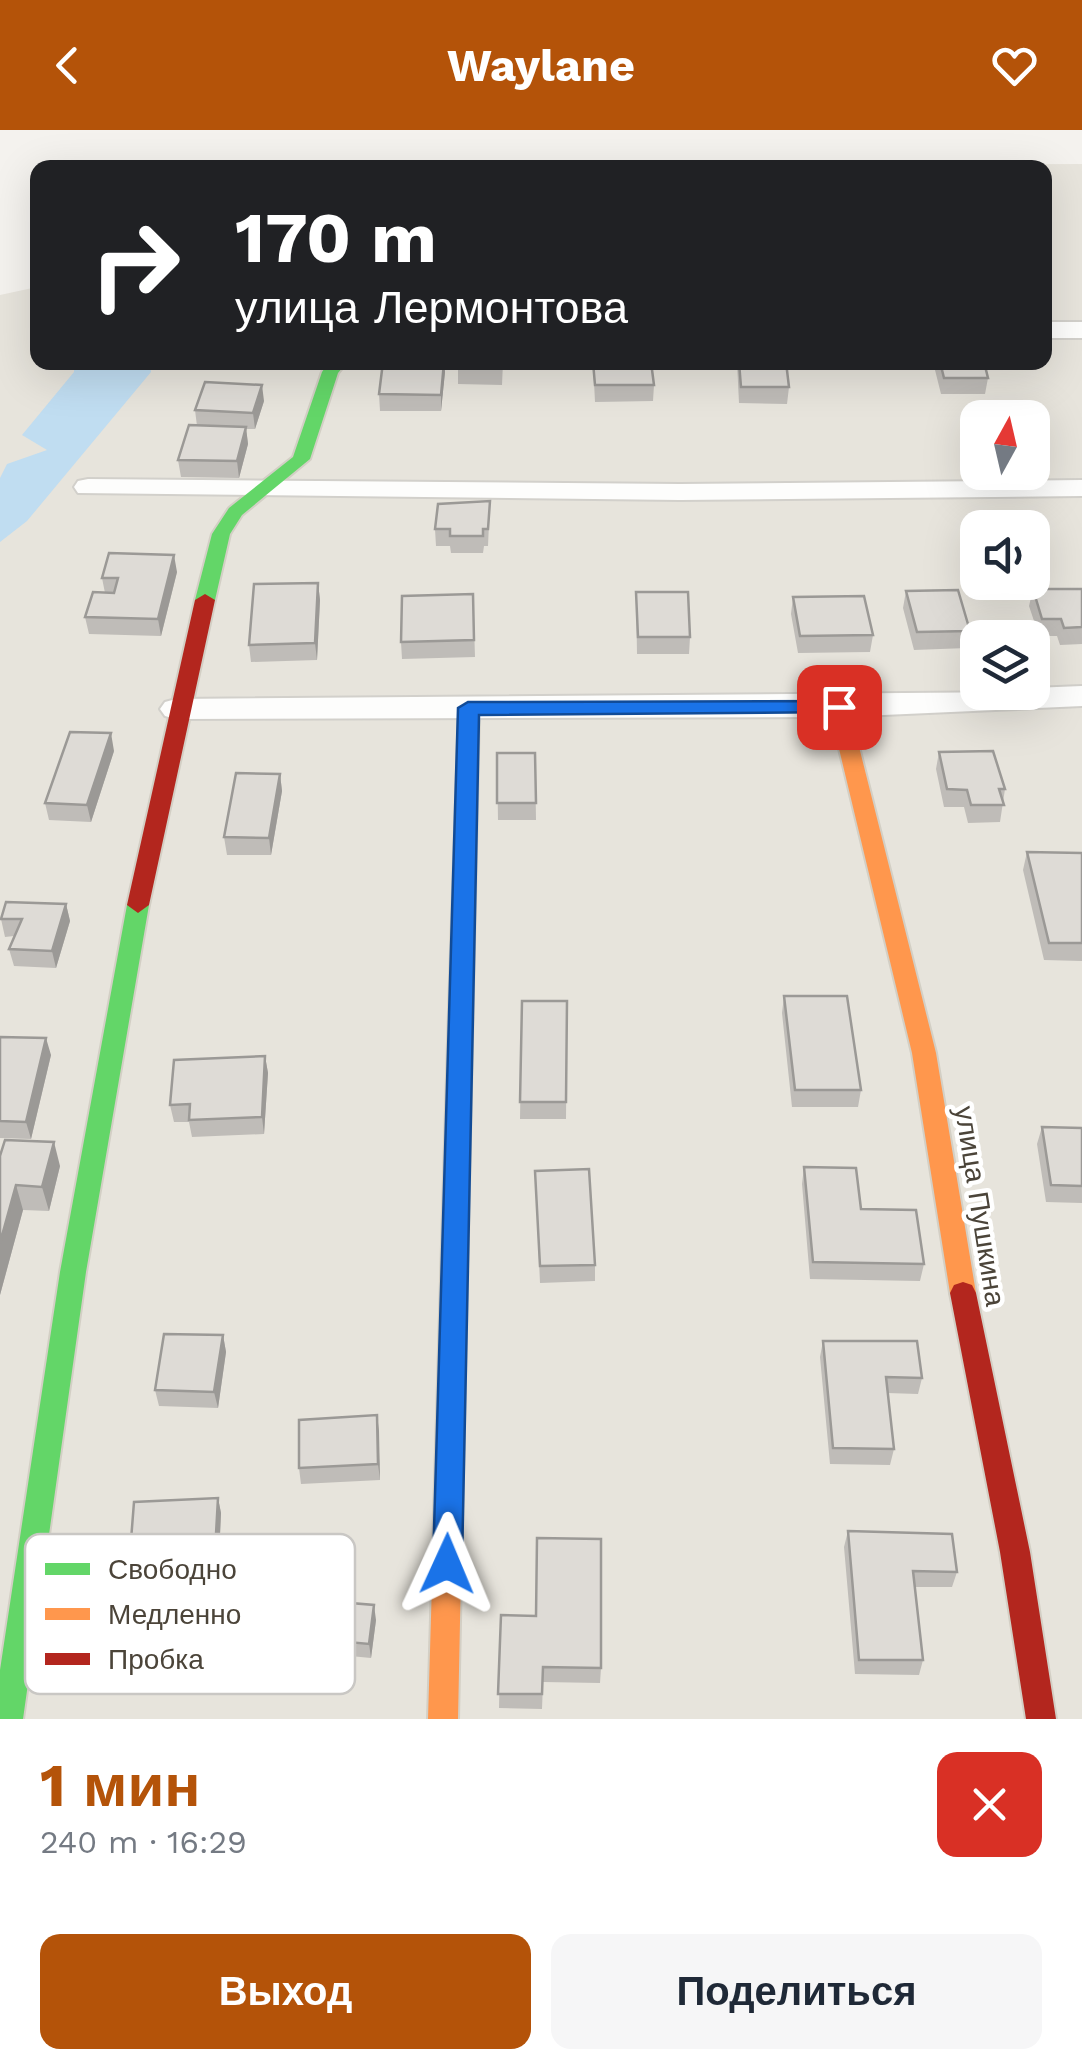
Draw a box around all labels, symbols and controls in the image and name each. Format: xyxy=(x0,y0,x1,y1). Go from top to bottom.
icon: back xyxy=(40,38,95,93)
icon: heart xyxy=(987,38,1042,93)
text: Waylane xyxy=(447,39,635,92)
text: 170 m xyxy=(235,197,437,279)
icon: right xyxy=(70,200,200,330)
text: улица Лермонтова xyxy=(235,281,628,334)
north arrow xyxy=(960,400,1050,490)
map controls xyxy=(960,400,1050,710)
button: sound xyxy=(960,510,1050,600)
button: layers xyxy=(960,620,1050,710)
pin xyxy=(797,665,882,750)
icon: arrive xyxy=(812,680,867,735)
street label: улица Пушкина xyxy=(948,1104,1012,1309)
position arrow xyxy=(395,1512,499,1616)
legend xyxy=(25,1534,355,1694)
text: Свободно xyxy=(108,1553,237,1586)
text: Медленно xyxy=(108,1598,241,1631)
text: Пробка xyxy=(108,1643,204,1676)
text: 1 мин xyxy=(40,1750,201,1821)
button: close xyxy=(937,1752,1042,1857)
text: 240 m · 16:29 xyxy=(40,1823,247,1861)
button: Выход xyxy=(40,1934,531,2049)
button: Поделиться xyxy=(551,1934,1042,2049)

